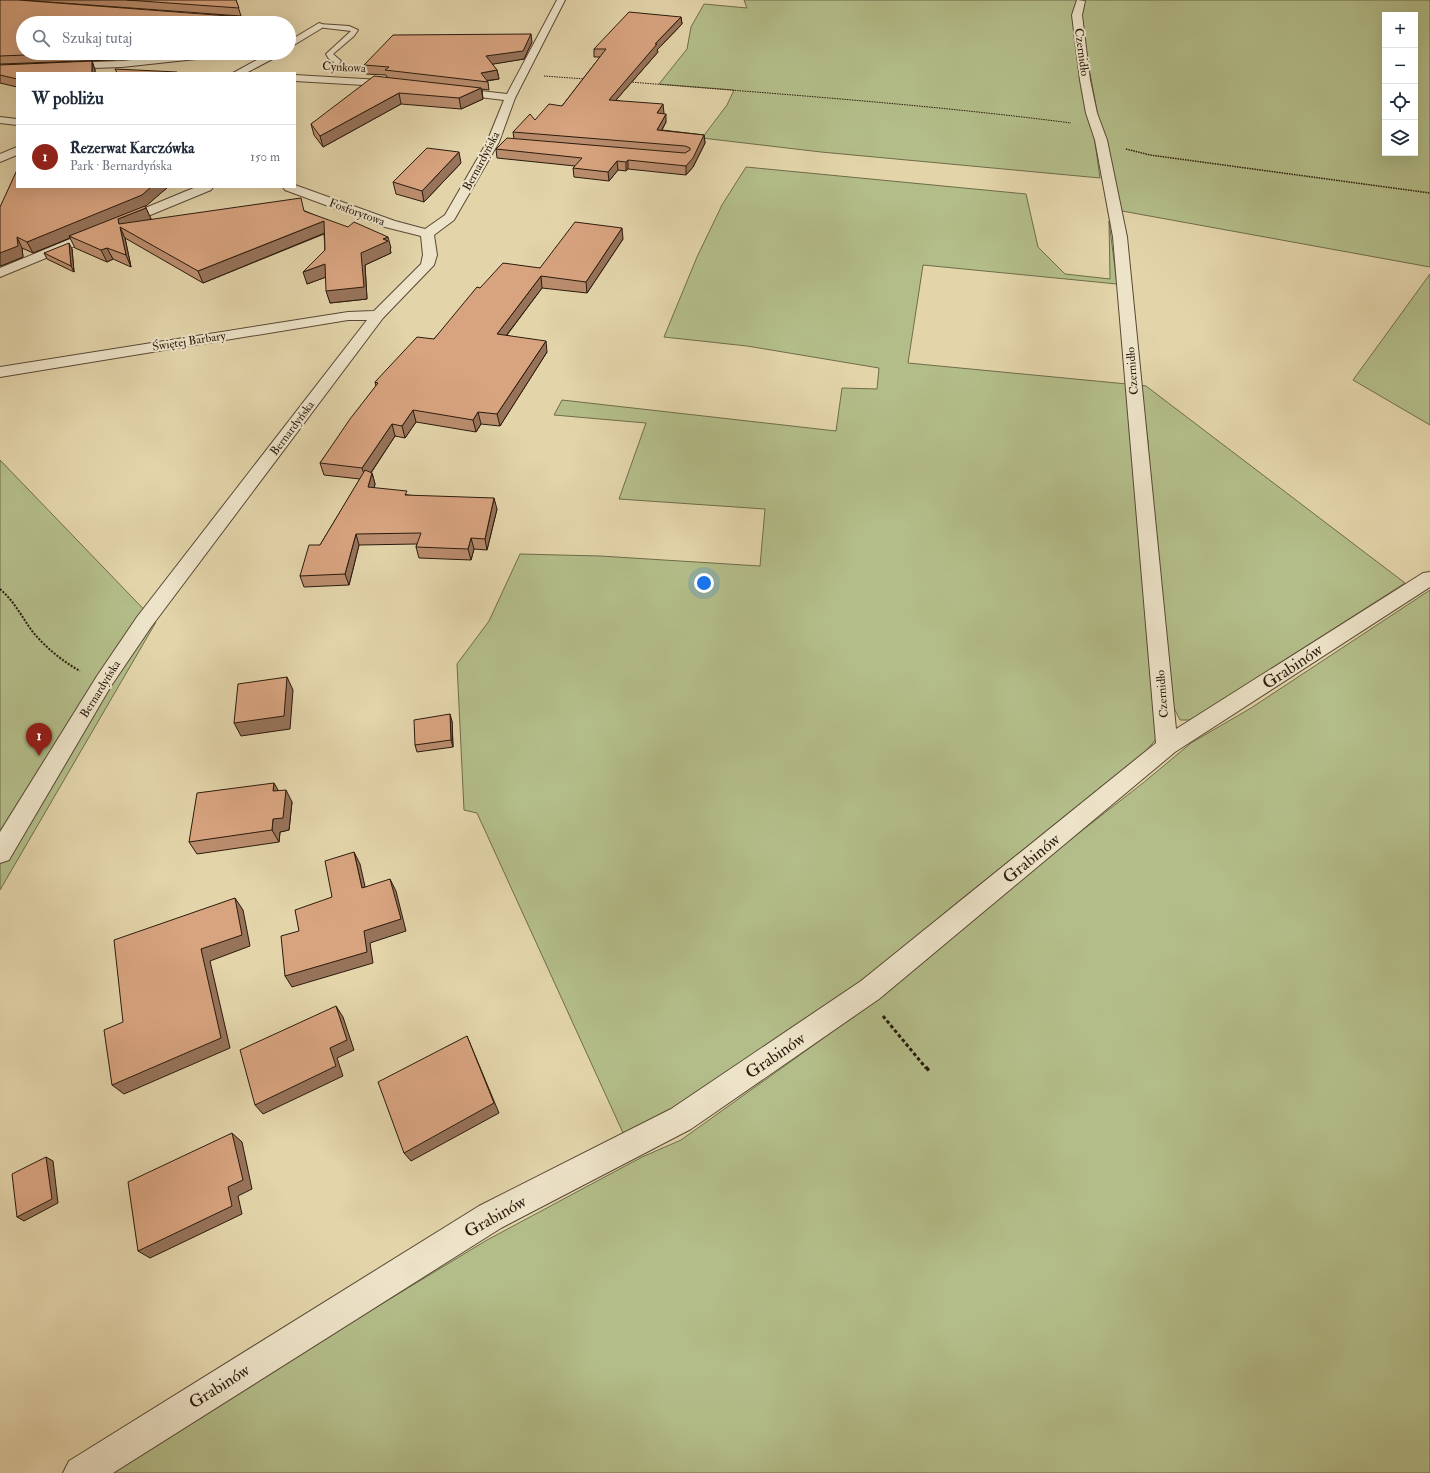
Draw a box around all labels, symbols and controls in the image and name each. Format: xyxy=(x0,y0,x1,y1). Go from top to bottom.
map controls xyxy=(1382,12,1418,156)
button: + xyxy=(1382,12,1418,48)
search box xyxy=(16,16,296,60)
icon: search xyxy=(30,27,52,49)
street label: Czernidło xyxy=(1071,27,1092,77)
text: Szukaj tutaj xyxy=(62,29,132,48)
button: − xyxy=(1382,48,1418,84)
street label: Cynkowa xyxy=(322,59,367,76)
button: locate xyxy=(1382,84,1418,120)
text: W pobliżu xyxy=(32,88,104,109)
button: layers xyxy=(1382,120,1418,156)
street label: Bernardyńska xyxy=(460,128,504,193)
text: Rezerwat Karczówka xyxy=(70,139,194,158)
text: 1 xyxy=(43,149,47,165)
text: 150 m xyxy=(250,149,280,165)
text: Park · Bernardyńska xyxy=(70,158,172,174)
street label: Fosforytowa xyxy=(327,195,388,230)
street label: Świętej Barbary xyxy=(151,328,228,355)
street label: Czernidło xyxy=(1123,346,1142,396)
street label: Bernardyńska xyxy=(267,397,319,459)
your location xyxy=(694,573,714,593)
street label: Grabinów xyxy=(1258,639,1327,694)
street label: Bernardyńska xyxy=(77,657,125,721)
street label: Czernidło xyxy=(1153,669,1172,719)
pin: 1 xyxy=(26,723,52,756)
street label: Grabinów xyxy=(998,829,1065,888)
street label: Grabinów xyxy=(741,1027,810,1083)
street label: Grabinów xyxy=(461,1191,530,1242)
street label: Grabinów xyxy=(185,1359,254,1413)

